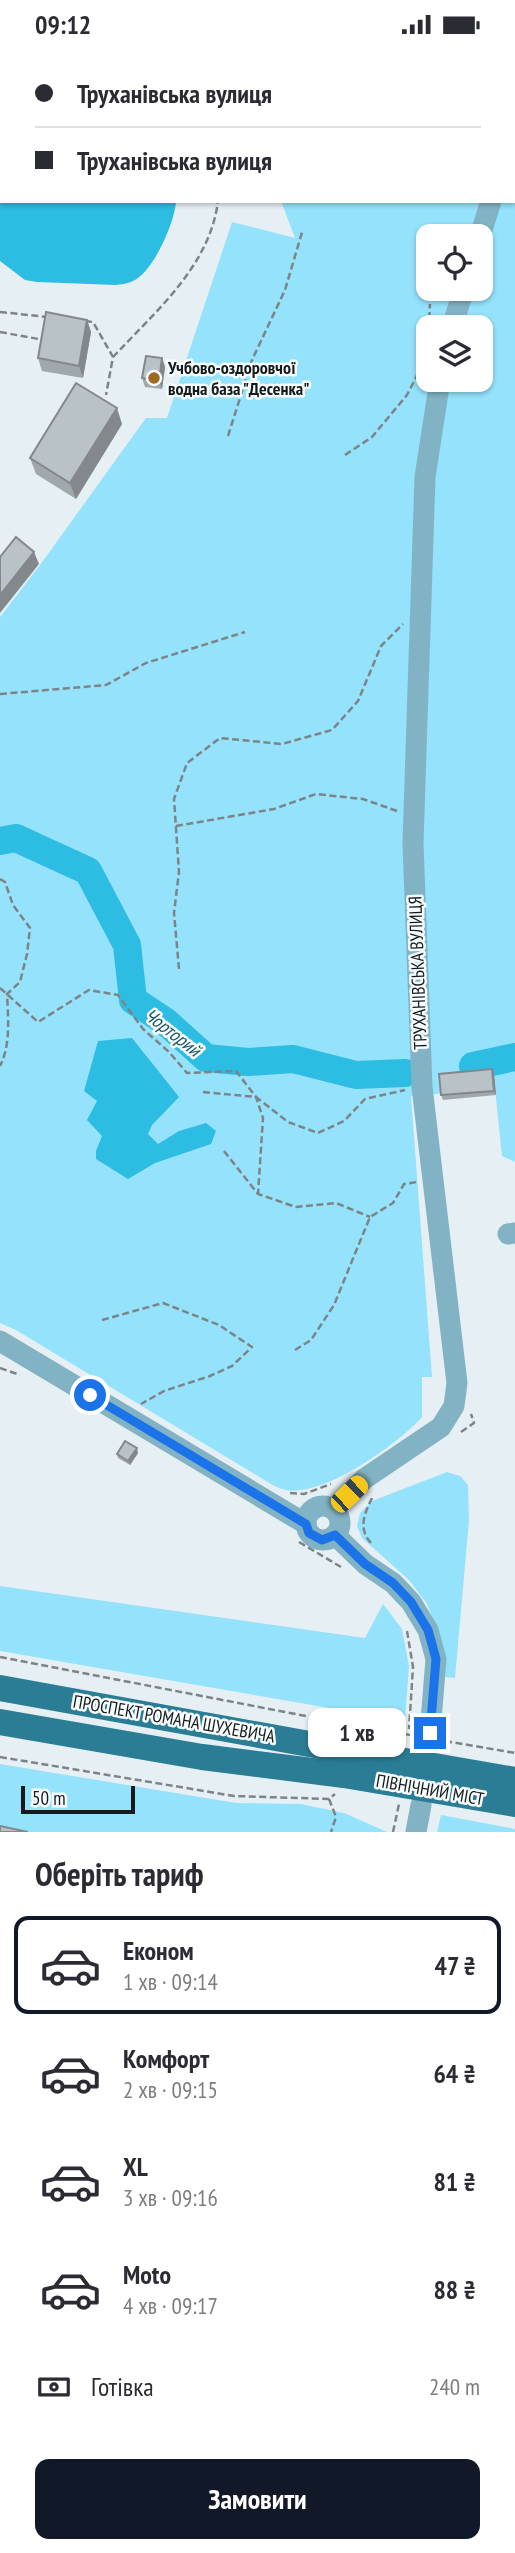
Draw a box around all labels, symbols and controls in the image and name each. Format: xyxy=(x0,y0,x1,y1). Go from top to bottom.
text: 09:12 xyxy=(35,8,91,41)
text: Труханівська вулиця xyxy=(77,77,272,110)
text: Труханівська вулиця xyxy=(77,144,272,177)
map controls xyxy=(416,224,493,392)
button: locate xyxy=(416,224,493,301)
button: layers xyxy=(416,315,493,392)
place label: Учбово-оздоровчої водна база "Десенка" xyxy=(167,356,310,400)
marker: Учбово-оздоровчої водна база "Десенка" xyxy=(146,370,162,386)
street label: ТРУХАНІВСЬКА ВУЛИЦЯ xyxy=(403,896,432,1050)
water label: Чорторий xyxy=(140,1003,207,1062)
route start xyxy=(74,1379,106,1411)
car xyxy=(327,1472,372,1516)
street label: ПРОСПЕКТ РОМАНА ШУХЕВИЧА xyxy=(71,1689,277,1748)
callout: 1 хв xyxy=(308,1709,406,1757)
route end xyxy=(414,1717,446,1749)
text: 1 хв xyxy=(339,1718,375,1747)
street label: ПІВНІЧНИЙ МІСТ xyxy=(374,1769,486,1810)
scale bar xyxy=(21,1783,135,1815)
text: 50 m xyxy=(32,1786,66,1810)
text: Оберіть тариф xyxy=(35,1853,203,1895)
icon: car xyxy=(39,1934,102,1997)
text: Економ xyxy=(123,1934,194,1967)
text: 47 ₴ xyxy=(435,1949,476,1982)
text: 1 хв · 09:14 xyxy=(123,1967,218,1996)
icon: car xyxy=(39,2042,102,2105)
text: Комфорт xyxy=(123,2042,209,2075)
text: 64 ₴ xyxy=(433,2057,476,2090)
text: 2 хв · 09:15 xyxy=(123,2075,218,2104)
icon: car xyxy=(39,2150,102,2213)
text: XL xyxy=(123,2150,148,2183)
text: 81 ₴ xyxy=(433,2165,476,2198)
text: 3 хв · 09:16 xyxy=(123,2183,218,2212)
icon: car xyxy=(39,2258,102,2321)
text: Moto xyxy=(123,2258,171,2291)
text: 88 ₴ xyxy=(433,2273,476,2306)
text: 4 хв · 09:17 xyxy=(123,2291,218,2320)
icon: cash xyxy=(35,2368,73,2406)
text: Готівка xyxy=(91,2370,154,2403)
text: 240 m xyxy=(429,2372,480,2401)
button: Замовити xyxy=(35,2459,480,2539)

